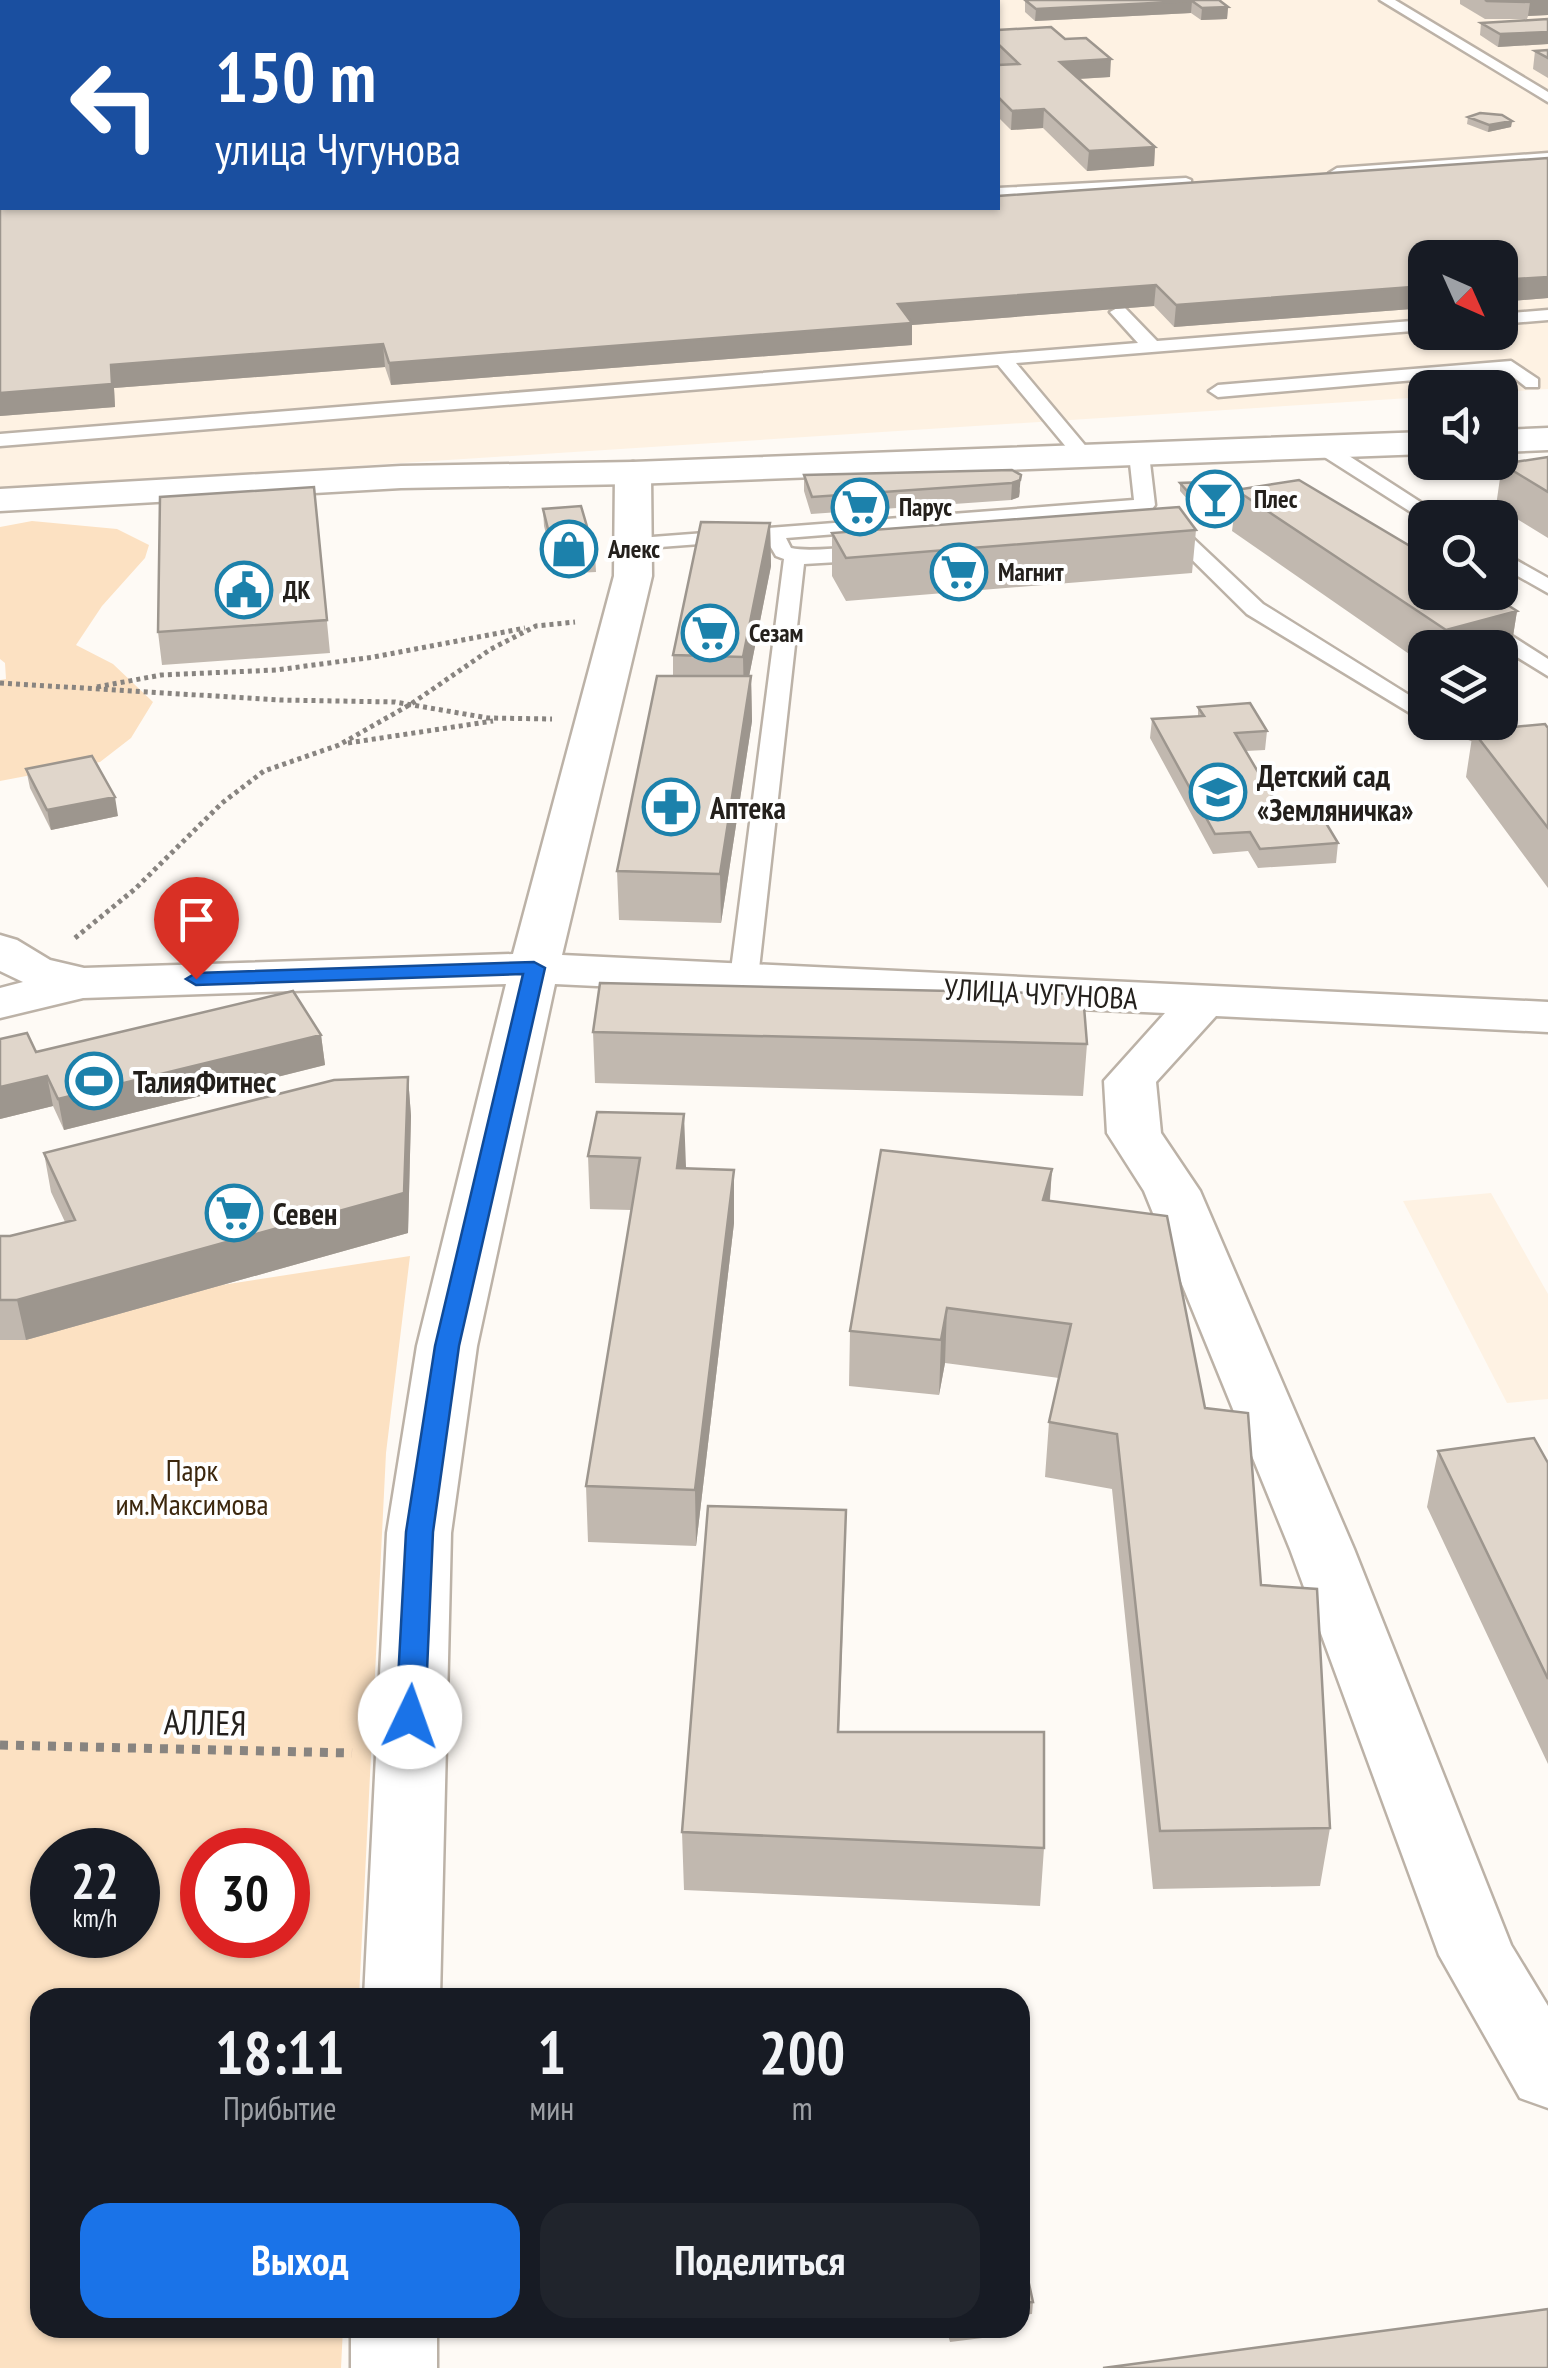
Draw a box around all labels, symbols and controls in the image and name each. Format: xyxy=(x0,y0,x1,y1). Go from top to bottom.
text: 150 m xyxy=(215,31,376,121)
icon: left xyxy=(50,40,180,170)
text: улица Чугунова xyxy=(215,119,461,177)
north arrow xyxy=(1408,240,1518,350)
map controls xyxy=(1408,240,1518,740)
button: sound xyxy=(1408,370,1518,480)
bar icon: Плес xyxy=(1185,469,1245,529)
supermarket icon: Парус xyxy=(830,477,890,537)
place label: Плес xyxy=(1254,483,1298,515)
place label: Парус xyxy=(899,491,952,523)
button: search xyxy=(1408,500,1518,610)
shop icon: Алекс xyxy=(539,519,599,579)
place label: Алекс xyxy=(607,533,660,565)
supermarket icon: Магнит xyxy=(929,542,989,602)
place label: Магнит xyxy=(998,556,1064,588)
public building icon: ДК xyxy=(214,560,274,620)
place label: ДК xyxy=(283,574,310,606)
supermarket icon: Сезам xyxy=(680,603,740,663)
place label: Сезам xyxy=(749,617,803,649)
button: layers xyxy=(1408,630,1518,740)
place label: Детский сад «Земляничка» xyxy=(1257,756,1414,829)
school or university icon: Детский сад «Земляничка» xyxy=(1188,762,1248,822)
pharmacy icon: Аптека xyxy=(641,777,701,837)
place label: Аптека xyxy=(709,788,786,827)
pin xyxy=(154,877,239,980)
icon: arrive xyxy=(169,892,224,947)
street label: УЛИЦА ЧУГУНОВА xyxy=(943,968,1140,1018)
sports icon: ТалияФитнес xyxy=(64,1051,124,1111)
place label: ТалияФитнес xyxy=(133,1062,277,1101)
supermarket icon: Севен xyxy=(204,1183,264,1243)
place label: Севен xyxy=(273,1194,337,1233)
park label: Парк им.Максимова xyxy=(115,1450,269,1523)
position arrow xyxy=(358,1665,462,1769)
street label: АЛЛЕЯ xyxy=(163,1698,247,1746)
speed limit sign: 30 xyxy=(180,1828,310,1958)
text: 22 xyxy=(71,1848,119,1913)
text: km/h xyxy=(73,1902,117,1934)
text: 18:11 xyxy=(215,2013,345,2091)
text: 1 xyxy=(538,2013,566,2091)
text: 200 xyxy=(759,2013,845,2091)
text: Прибытие xyxy=(223,2087,336,2129)
text: мин xyxy=(530,2087,574,2129)
text: m xyxy=(792,2087,812,2129)
button: Выход xyxy=(80,2203,520,2318)
button: Поделиться xyxy=(540,2203,980,2318)

